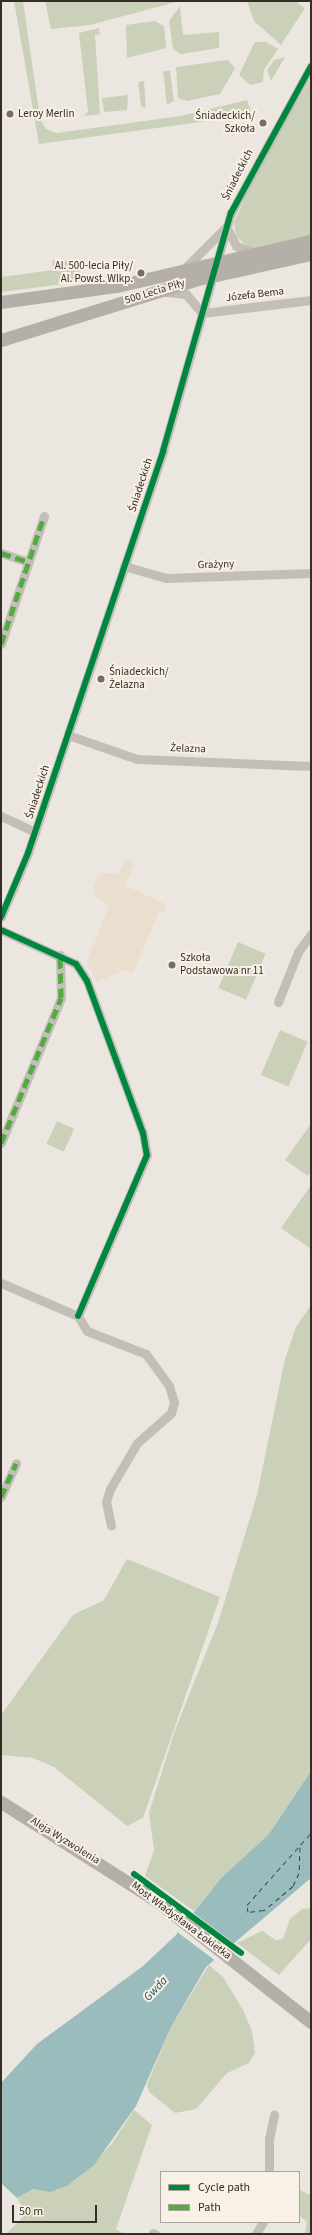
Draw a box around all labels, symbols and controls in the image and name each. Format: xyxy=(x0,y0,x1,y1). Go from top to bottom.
place label: Leroy Merlin xyxy=(18,107,74,121)
marker: Leroy Merlin xyxy=(5,109,15,119)
place label: Śniadeckich/ Szkoła xyxy=(195,110,255,136)
marker: Śniadeckich/ Szkoła xyxy=(258,118,268,128)
street label: Śniadeckich xyxy=(219,147,257,203)
place label: Al. 500-lecia Piły/ Al. Powst. Wlkp. xyxy=(55,260,133,286)
marker: Al. 500-lecia Piły/ Al. Powst. Wlkp. xyxy=(136,268,146,278)
street label: 500 Lecia Piły xyxy=(123,277,187,307)
street label: Józefa Bema xyxy=(225,285,285,305)
street label: Śniadeckich xyxy=(126,456,156,514)
street label: Grażyny xyxy=(197,558,235,572)
place label: Śniadeckich/ Żelazna xyxy=(109,666,169,692)
marker: Śniadeckich/ Żelazna xyxy=(96,674,106,684)
street label: Żelazna xyxy=(170,742,206,756)
street label: Śniadeckich xyxy=(23,763,53,821)
place label: Szkoła Podstawowa nr 11 xyxy=(180,952,264,978)
marker: Szkoła Podstawowa nr 11 xyxy=(167,960,177,970)
street label: Aleja Wyzwolenia xyxy=(28,1814,102,1868)
street label: Most Władysława Łokietka xyxy=(129,1879,233,1963)
water label: Gwda xyxy=(141,1974,171,2004)
legend xyxy=(160,2171,300,2223)
text: Cycle path xyxy=(198,2179,250,2196)
scale bar xyxy=(14,2197,99,2223)
text: Path xyxy=(198,2199,221,2216)
text: 50 m xyxy=(19,2203,43,2220)

